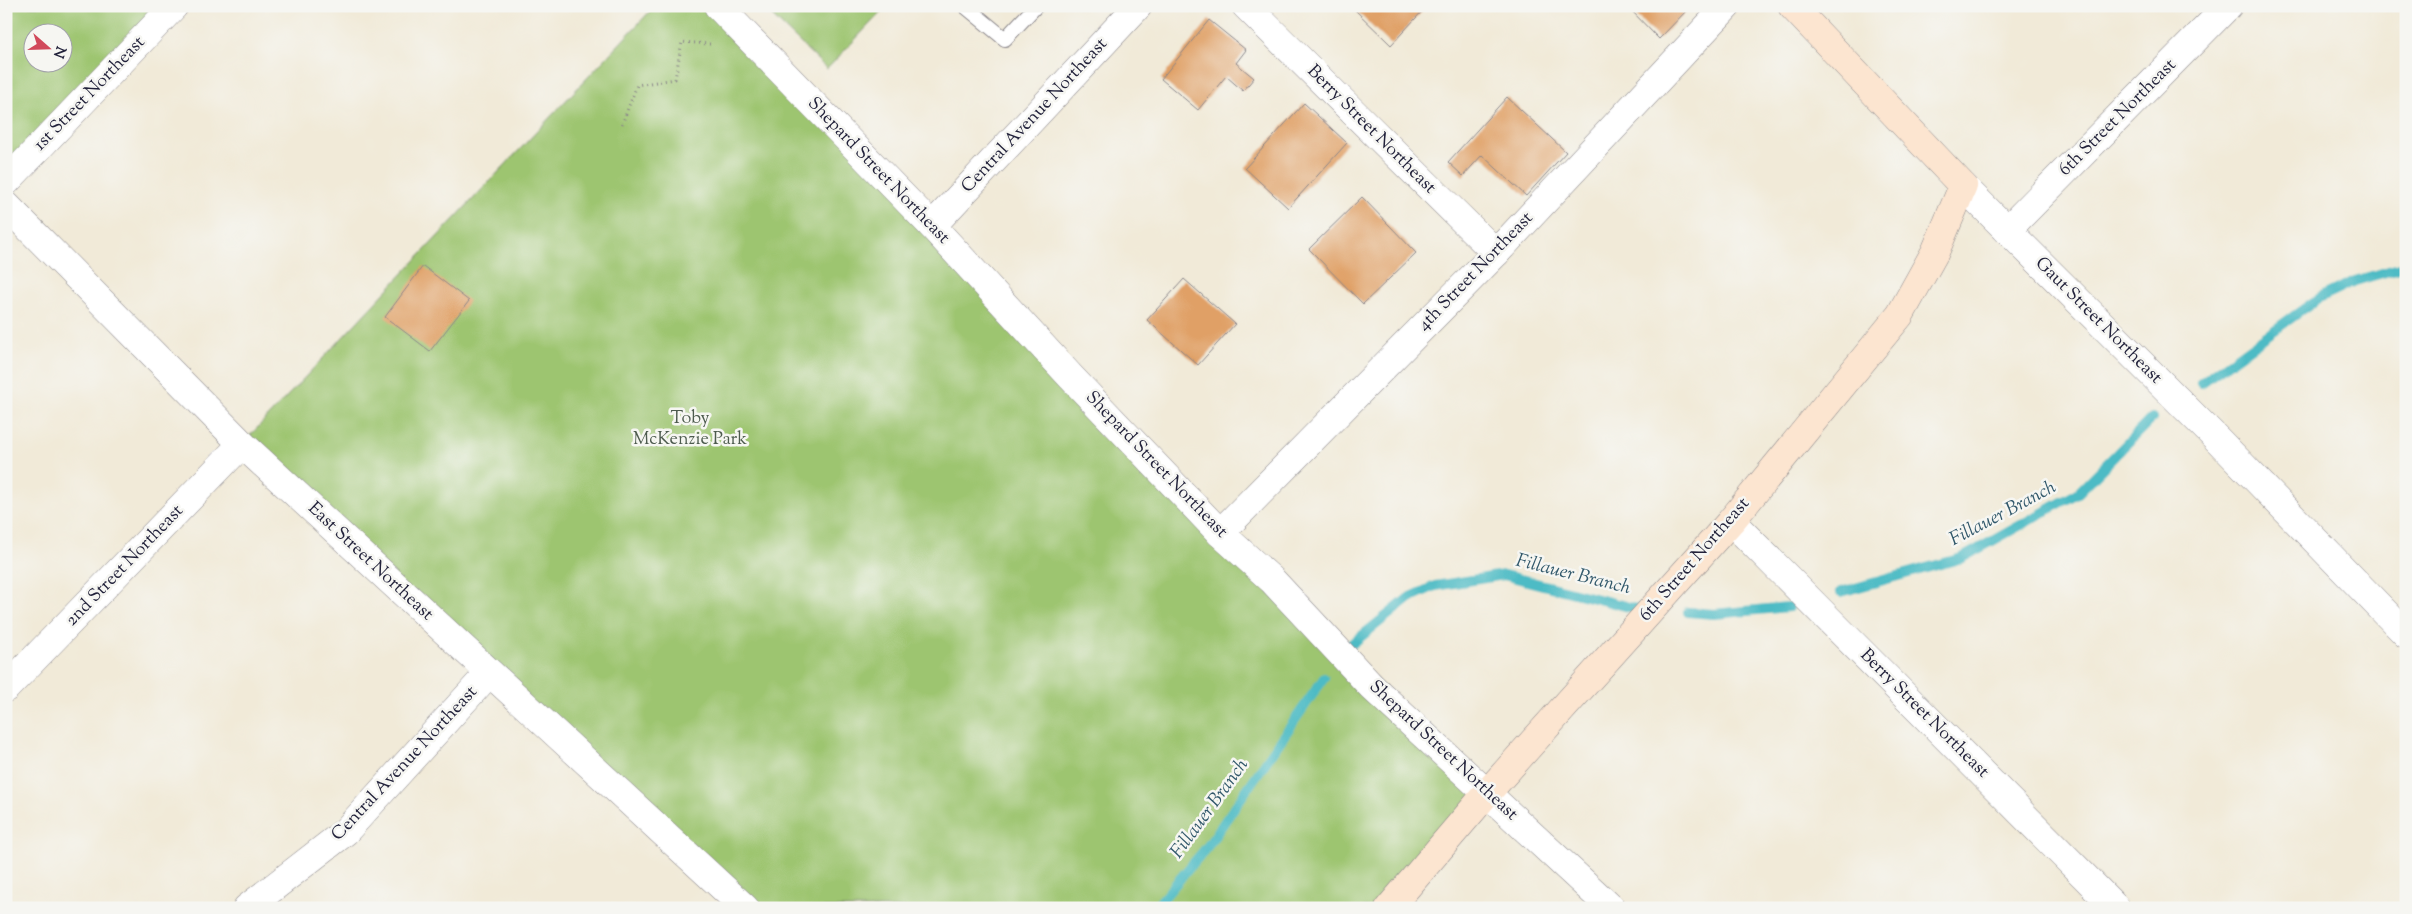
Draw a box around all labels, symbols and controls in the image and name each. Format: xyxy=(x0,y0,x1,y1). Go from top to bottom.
north arrow xyxy=(22,22,72,72)
street label: 1st Street Northeast xyxy=(30,32,150,156)
street label: Central Avenue Northeast xyxy=(956,33,1114,199)
street label: 6th Street Northeast xyxy=(2053,53,2183,183)
street label: Berry Street Northeast xyxy=(1300,59,1442,201)
street label: Shepard Street Northeast xyxy=(801,92,955,250)
street label: 4th Street Northeast xyxy=(1412,207,1540,337)
street label: Gaut Street Northeast xyxy=(2028,251,2168,391)
street label: Shepard Street Northeast xyxy=(1079,386,1233,544)
park label: Toby McKenzie Park xyxy=(633,406,747,453)
water label: Fillauer Branch xyxy=(1945,474,2062,553)
street label: 6th Street Northeast xyxy=(1634,492,1756,628)
street label: East Street Northeast xyxy=(301,497,439,627)
street label: 2nd Street Northeast xyxy=(60,499,190,633)
water label: Fillauer Branch xyxy=(1513,548,1634,602)
street label: Berry Street Northeast xyxy=(1853,643,1995,785)
street label: Shepard Street Northeast xyxy=(1363,675,1523,827)
street label: Central Avenue Northeast xyxy=(326,681,484,847)
water label: Fillauer Branch xyxy=(1165,753,1256,864)

